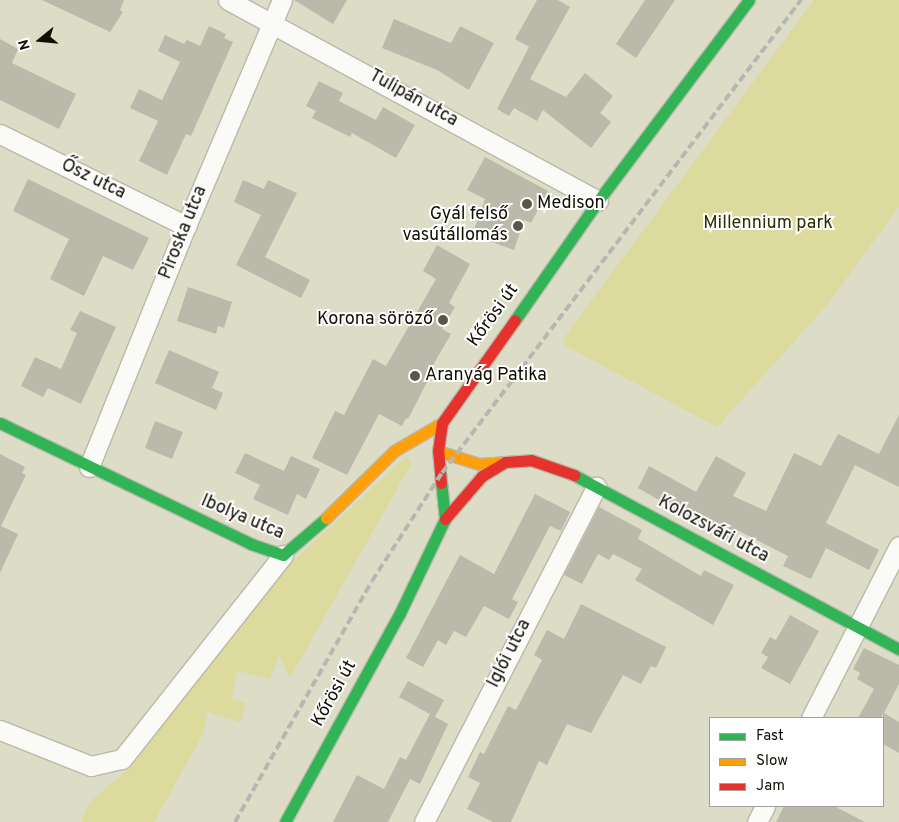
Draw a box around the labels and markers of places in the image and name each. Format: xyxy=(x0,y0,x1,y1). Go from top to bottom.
place label: Medison xyxy=(537,193,605,215)
marker: Medison xyxy=(521,198,533,210)
place label: Gyál felső vasútállomás xyxy=(402,205,508,248)
marker: Gyál felső vasútállomás xyxy=(512,220,524,232)
place label: Korona söröző xyxy=(317,309,433,331)
marker: Korona söröző xyxy=(437,314,449,326)
place label: Aranyág Patika xyxy=(425,365,547,387)
marker: Aranyág Patika xyxy=(409,370,421,382)

